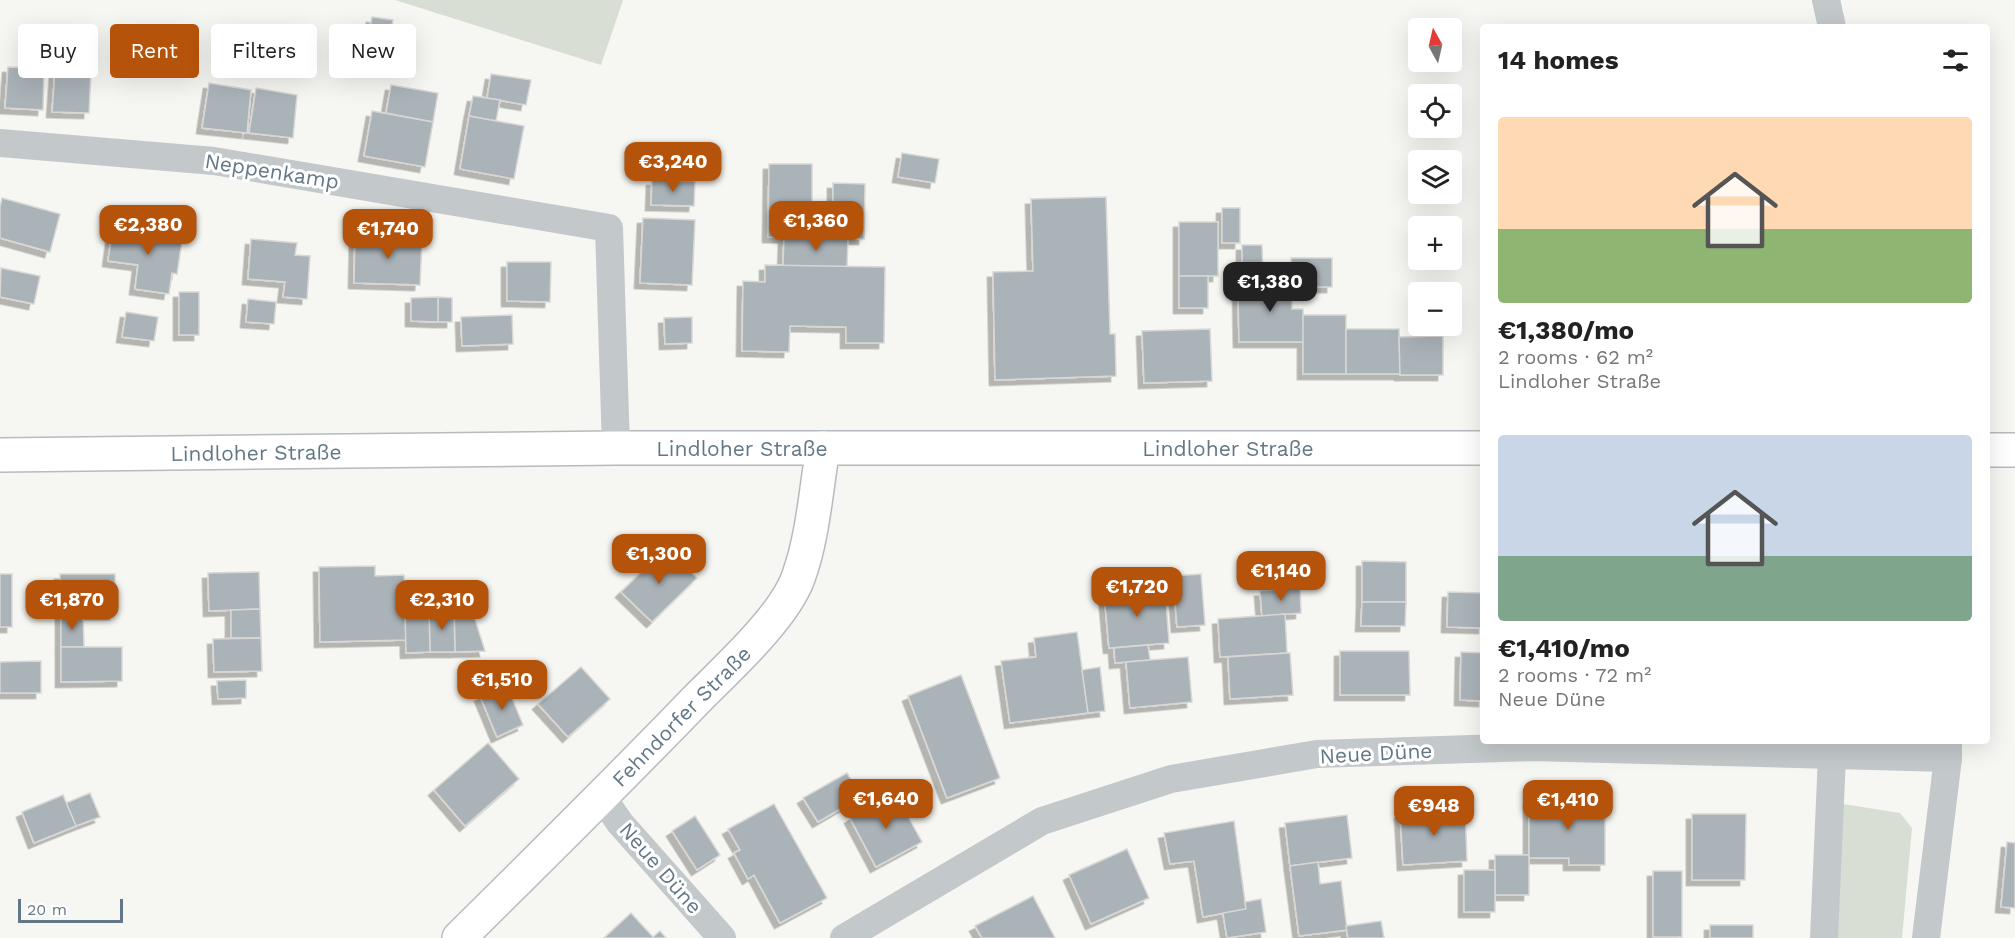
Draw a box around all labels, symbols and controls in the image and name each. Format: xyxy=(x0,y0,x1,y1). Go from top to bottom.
north arrow xyxy=(1408,18,1462,72)
map controls xyxy=(1408,18,1462,336)
chip: Buy xyxy=(18,24,98,78)
chip: Rent xyxy=(110,24,199,78)
chip: Filters xyxy=(211,24,317,78)
chip: New xyxy=(329,24,416,78)
icon: filters xyxy=(1939,44,1972,77)
text: 14 homes xyxy=(1498,45,1619,75)
button: locate xyxy=(1408,84,1462,138)
pin: €3,240 xyxy=(624,142,722,193)
street label: Neppenkamp xyxy=(203,148,341,194)
text: €3,240 xyxy=(638,149,708,173)
button: layers xyxy=(1408,150,1462,204)
icon: home xyxy=(1681,156,1789,264)
pin: €1,360 xyxy=(767,201,865,252)
pin: €2,380 xyxy=(99,205,197,256)
text: €1,360 xyxy=(783,208,849,232)
pin: €1,740 xyxy=(339,209,437,260)
text: €2,380 xyxy=(113,212,183,236)
text: €1,740 xyxy=(357,216,419,240)
button: + xyxy=(1408,216,1462,270)
pin: €1,380 xyxy=(1221,262,1319,313)
text: €1,380 xyxy=(1237,269,1303,293)
button: − xyxy=(1408,282,1462,336)
text: €1,380/mo xyxy=(1498,315,1634,345)
text: 2 rooms · 62 m² xyxy=(1498,345,1653,369)
text: Lindloher Straße xyxy=(1498,369,1661,393)
street label: Lindloher Straße xyxy=(656,436,828,461)
street label: Lindloher Straße xyxy=(1142,436,1314,461)
street label: Lindloher Straße xyxy=(170,439,342,466)
icon: home xyxy=(1681,474,1789,582)
pin: €1,300 xyxy=(610,534,708,585)
text: €1,300 xyxy=(626,541,692,565)
pin: €1,140 xyxy=(1232,551,1330,602)
text: €1,140 xyxy=(1251,558,1311,582)
pin: €1,720 xyxy=(1088,567,1186,618)
text: €1,720 xyxy=(1105,574,1169,598)
pin: €1,870 xyxy=(23,580,121,631)
pin: €2,310 xyxy=(393,580,491,631)
text: €1,870 xyxy=(40,587,104,611)
text: €2,310 xyxy=(409,587,475,611)
text: €1,410/mo xyxy=(1498,633,1630,663)
street label: Fehndorfer Straße xyxy=(606,641,756,791)
pin: €1,510 xyxy=(453,660,551,711)
text: 2 rooms · 72 m² xyxy=(1498,663,1651,687)
text: €1,510 xyxy=(471,667,533,691)
text: Neue Düne xyxy=(1498,687,1605,711)
street label: Neue Düne xyxy=(1319,738,1433,768)
pin: €1,640 xyxy=(837,779,935,830)
pin: €1,410 xyxy=(1519,780,1617,831)
text: €1,640 xyxy=(853,786,919,810)
pin: €948 xyxy=(1398,786,1470,837)
text: €1,410 xyxy=(1537,787,1599,811)
text: €948 xyxy=(1408,793,1460,817)
street label: Neue Düne xyxy=(615,817,707,919)
scale bar xyxy=(18,896,123,924)
text: 20 m xyxy=(27,900,67,919)

